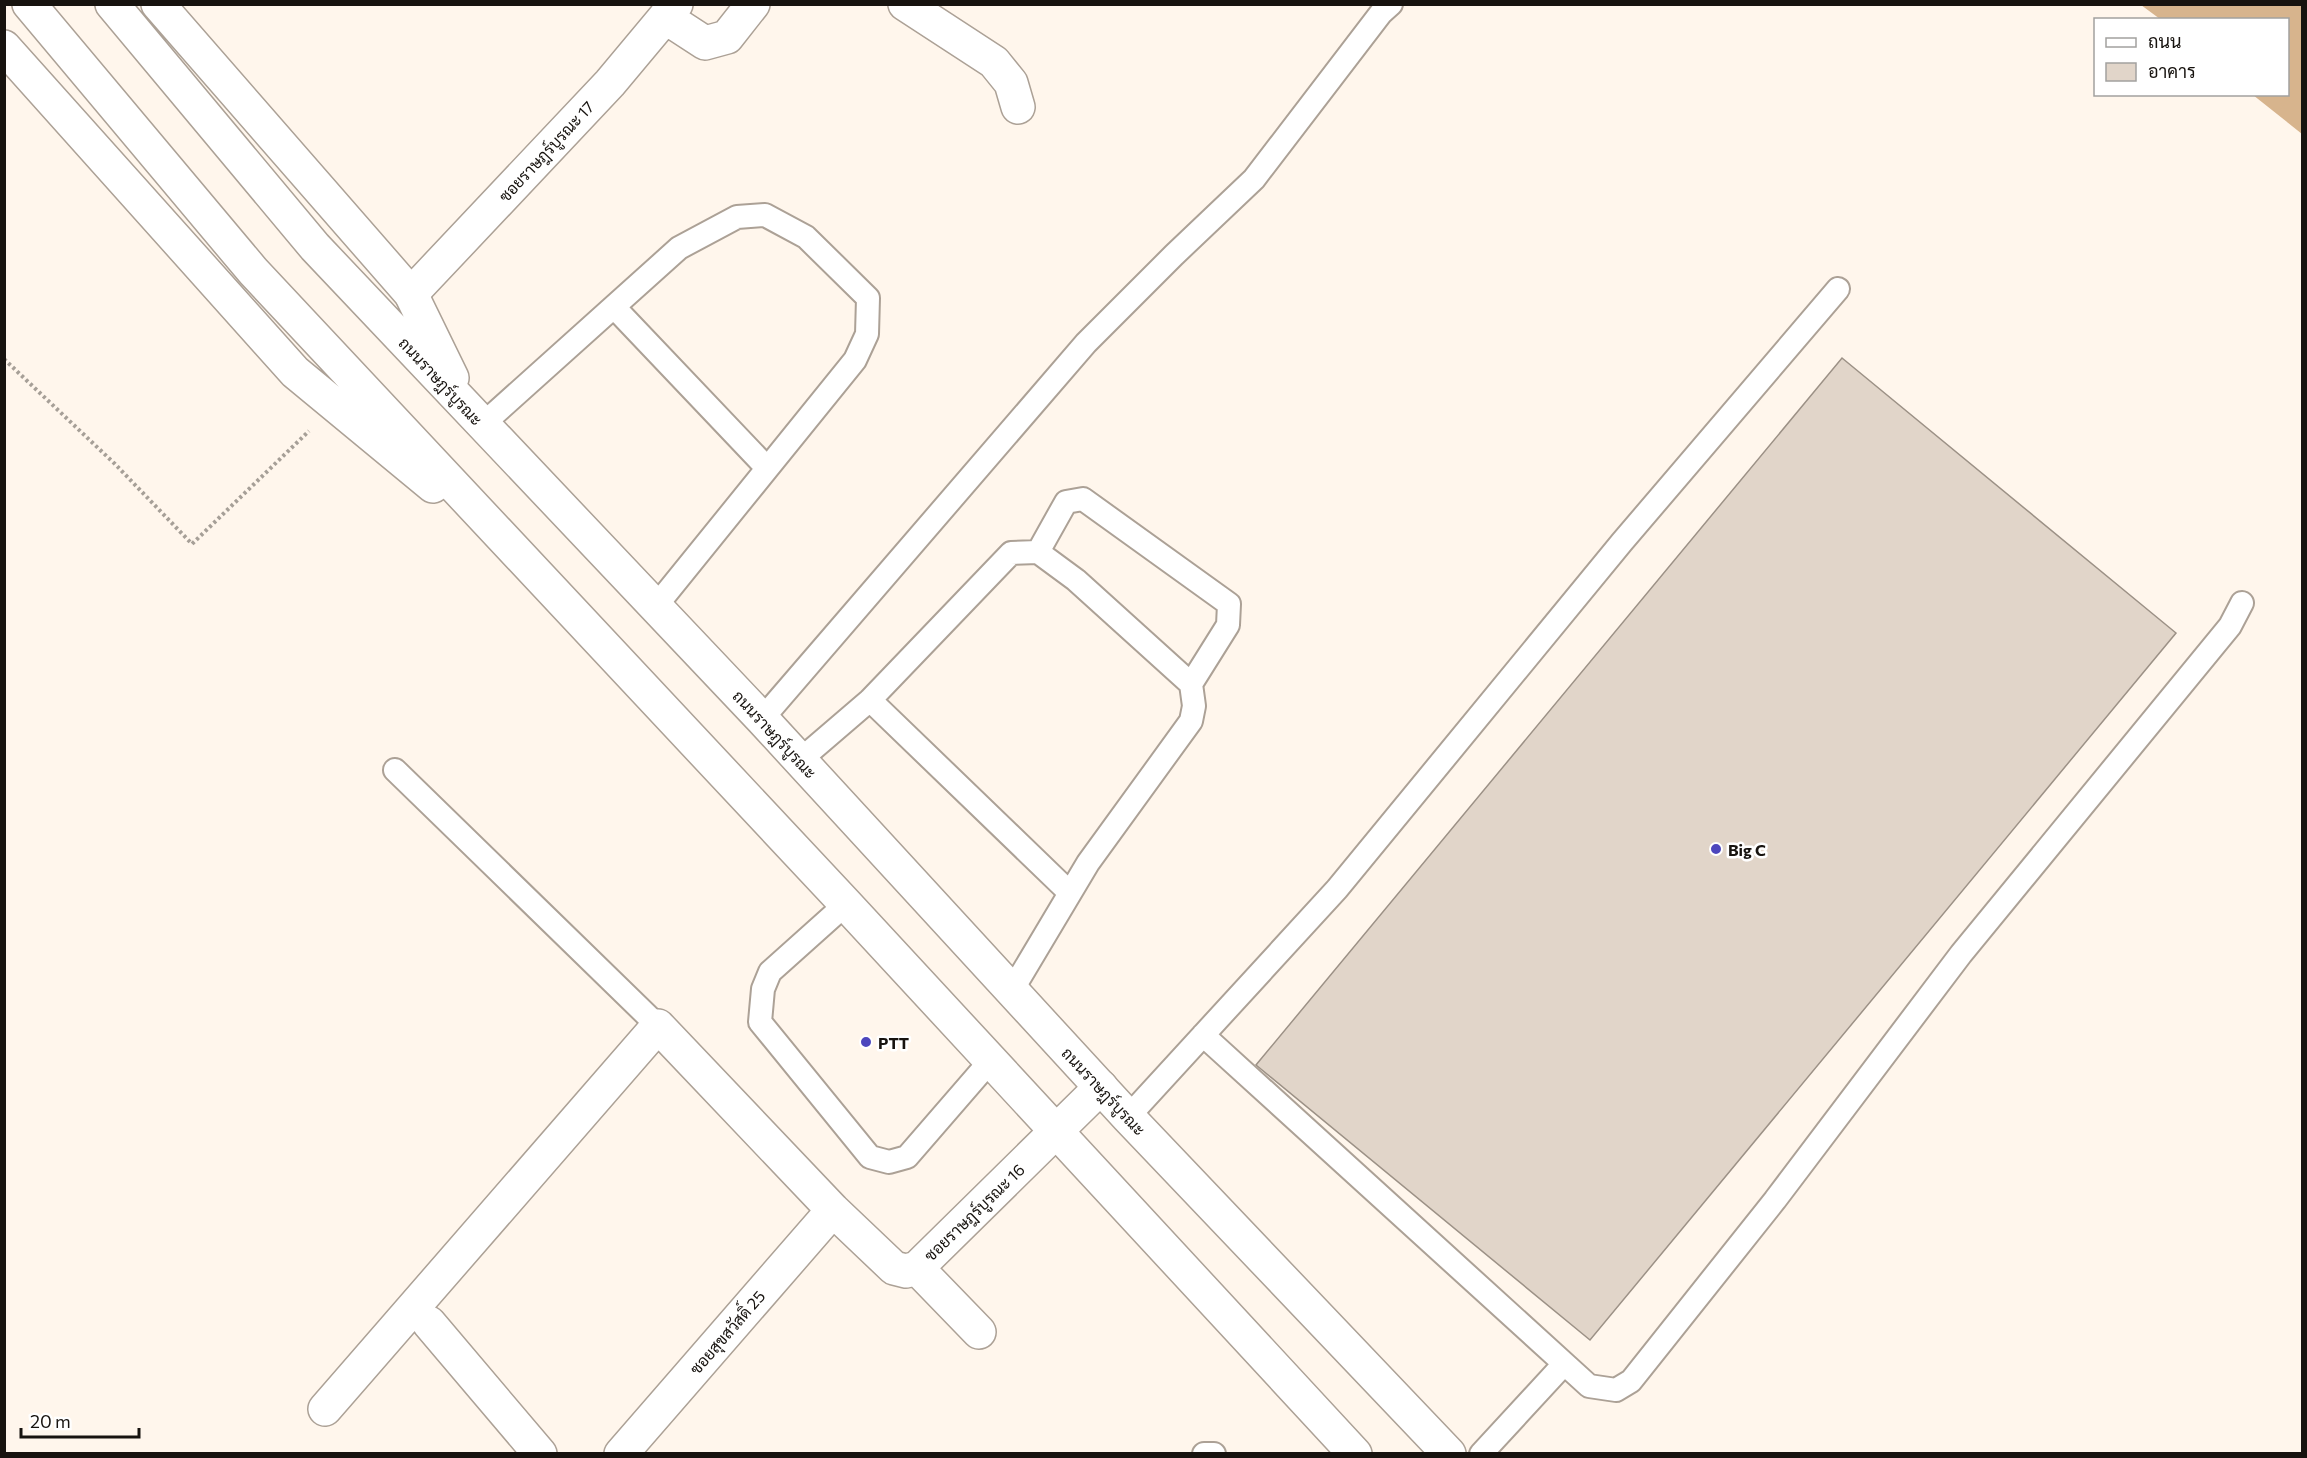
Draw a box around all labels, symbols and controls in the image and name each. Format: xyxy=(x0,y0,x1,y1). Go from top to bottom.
legend xyxy=(2094,18,2289,96)
text: ถนน xyxy=(2148,30,2181,52)
text: อาคาร xyxy=(2148,60,2196,82)
street label: ซอยราษฎร์บูรณะ 17 xyxy=(493,95,600,207)
street label: ถนนราษฎร์บูรณะ xyxy=(393,332,488,431)
street label: ถนนราษฎร์บูรณะ xyxy=(727,685,822,784)
place label: Big C xyxy=(1728,840,1766,859)
marker: Big C xyxy=(1709,842,1723,856)
place label: PTT xyxy=(878,1033,909,1052)
marker: PTT xyxy=(859,1035,873,1049)
street label: ถนนราษฎร์บูรณะ xyxy=(1056,1042,1151,1141)
street label: ซอยราษฎร์บูรณะ 16 xyxy=(919,1158,1030,1267)
street label: ซอยสุขสวัสดิ์ 25 xyxy=(682,1284,771,1380)
scale bar xyxy=(21,1401,140,1439)
text: 20 m xyxy=(30,1410,71,1432)

